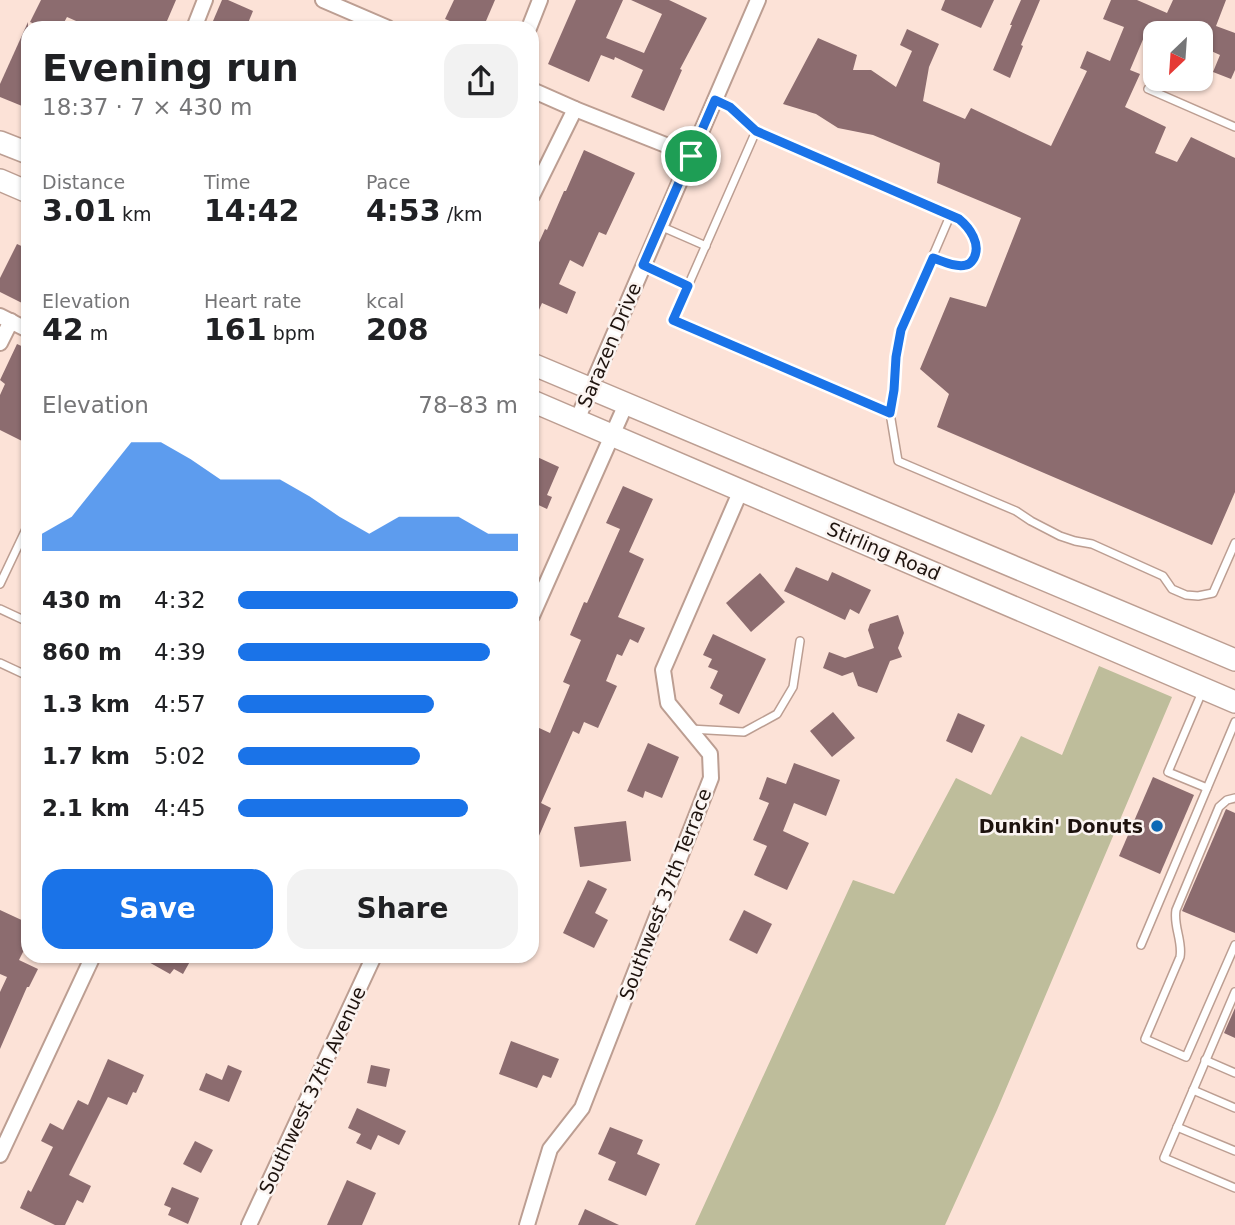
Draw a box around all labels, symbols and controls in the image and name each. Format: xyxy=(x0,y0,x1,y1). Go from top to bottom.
north arrow xyxy=(1143,21,1213,91)
map controls xyxy=(1143,21,1213,91)
button: share xyxy=(444,44,518,118)
text: Evening run xyxy=(42,46,299,90)
text: 18:37 · 7 × 430 m xyxy=(42,94,252,120)
pin xyxy=(661,126,721,186)
icon: arrive xyxy=(672,137,710,175)
text: Distance xyxy=(42,171,125,193)
text: Time xyxy=(204,171,251,193)
text: Pace xyxy=(366,171,410,193)
text: 3.01 xyxy=(42,193,116,228)
text: 14:42 xyxy=(204,193,300,228)
text: 4:53 xyxy=(366,193,441,228)
text: km xyxy=(116,203,152,225)
text: /km xyxy=(441,203,483,225)
street label: Sarazen Drive xyxy=(573,279,645,411)
text: Elevation xyxy=(42,290,130,312)
text: Heart rate xyxy=(204,290,302,312)
text: kcal xyxy=(366,290,404,312)
text: 42 xyxy=(42,312,84,347)
text: 161 xyxy=(204,312,267,347)
text: 208 xyxy=(366,312,429,347)
text: m xyxy=(84,322,108,344)
text: bpm xyxy=(267,322,315,344)
text: Elevation xyxy=(42,392,149,418)
text: 78–83 m xyxy=(418,392,518,418)
street label: Stirling Road xyxy=(824,517,944,585)
text: 430 m xyxy=(42,587,122,613)
text: 4:32 xyxy=(154,587,206,613)
text: 860 m xyxy=(42,639,122,665)
text: 4:39 xyxy=(154,639,206,665)
text: 1.3 km xyxy=(42,691,130,717)
text: 4:57 xyxy=(154,691,206,717)
text: 1.7 km xyxy=(42,743,130,769)
text: 5:02 xyxy=(154,743,206,769)
street label: Southwest 37th Terrace xyxy=(614,785,716,1003)
text: 2.1 km xyxy=(42,795,130,821)
text: 4:45 xyxy=(154,795,206,821)
place label: Dunkin' Donuts xyxy=(979,815,1143,837)
marker: Dunkin' Donuts xyxy=(1149,818,1165,834)
button: Save xyxy=(42,869,273,949)
button: Share xyxy=(287,869,518,949)
street label: Southwest 37th Avenue xyxy=(254,983,370,1197)

